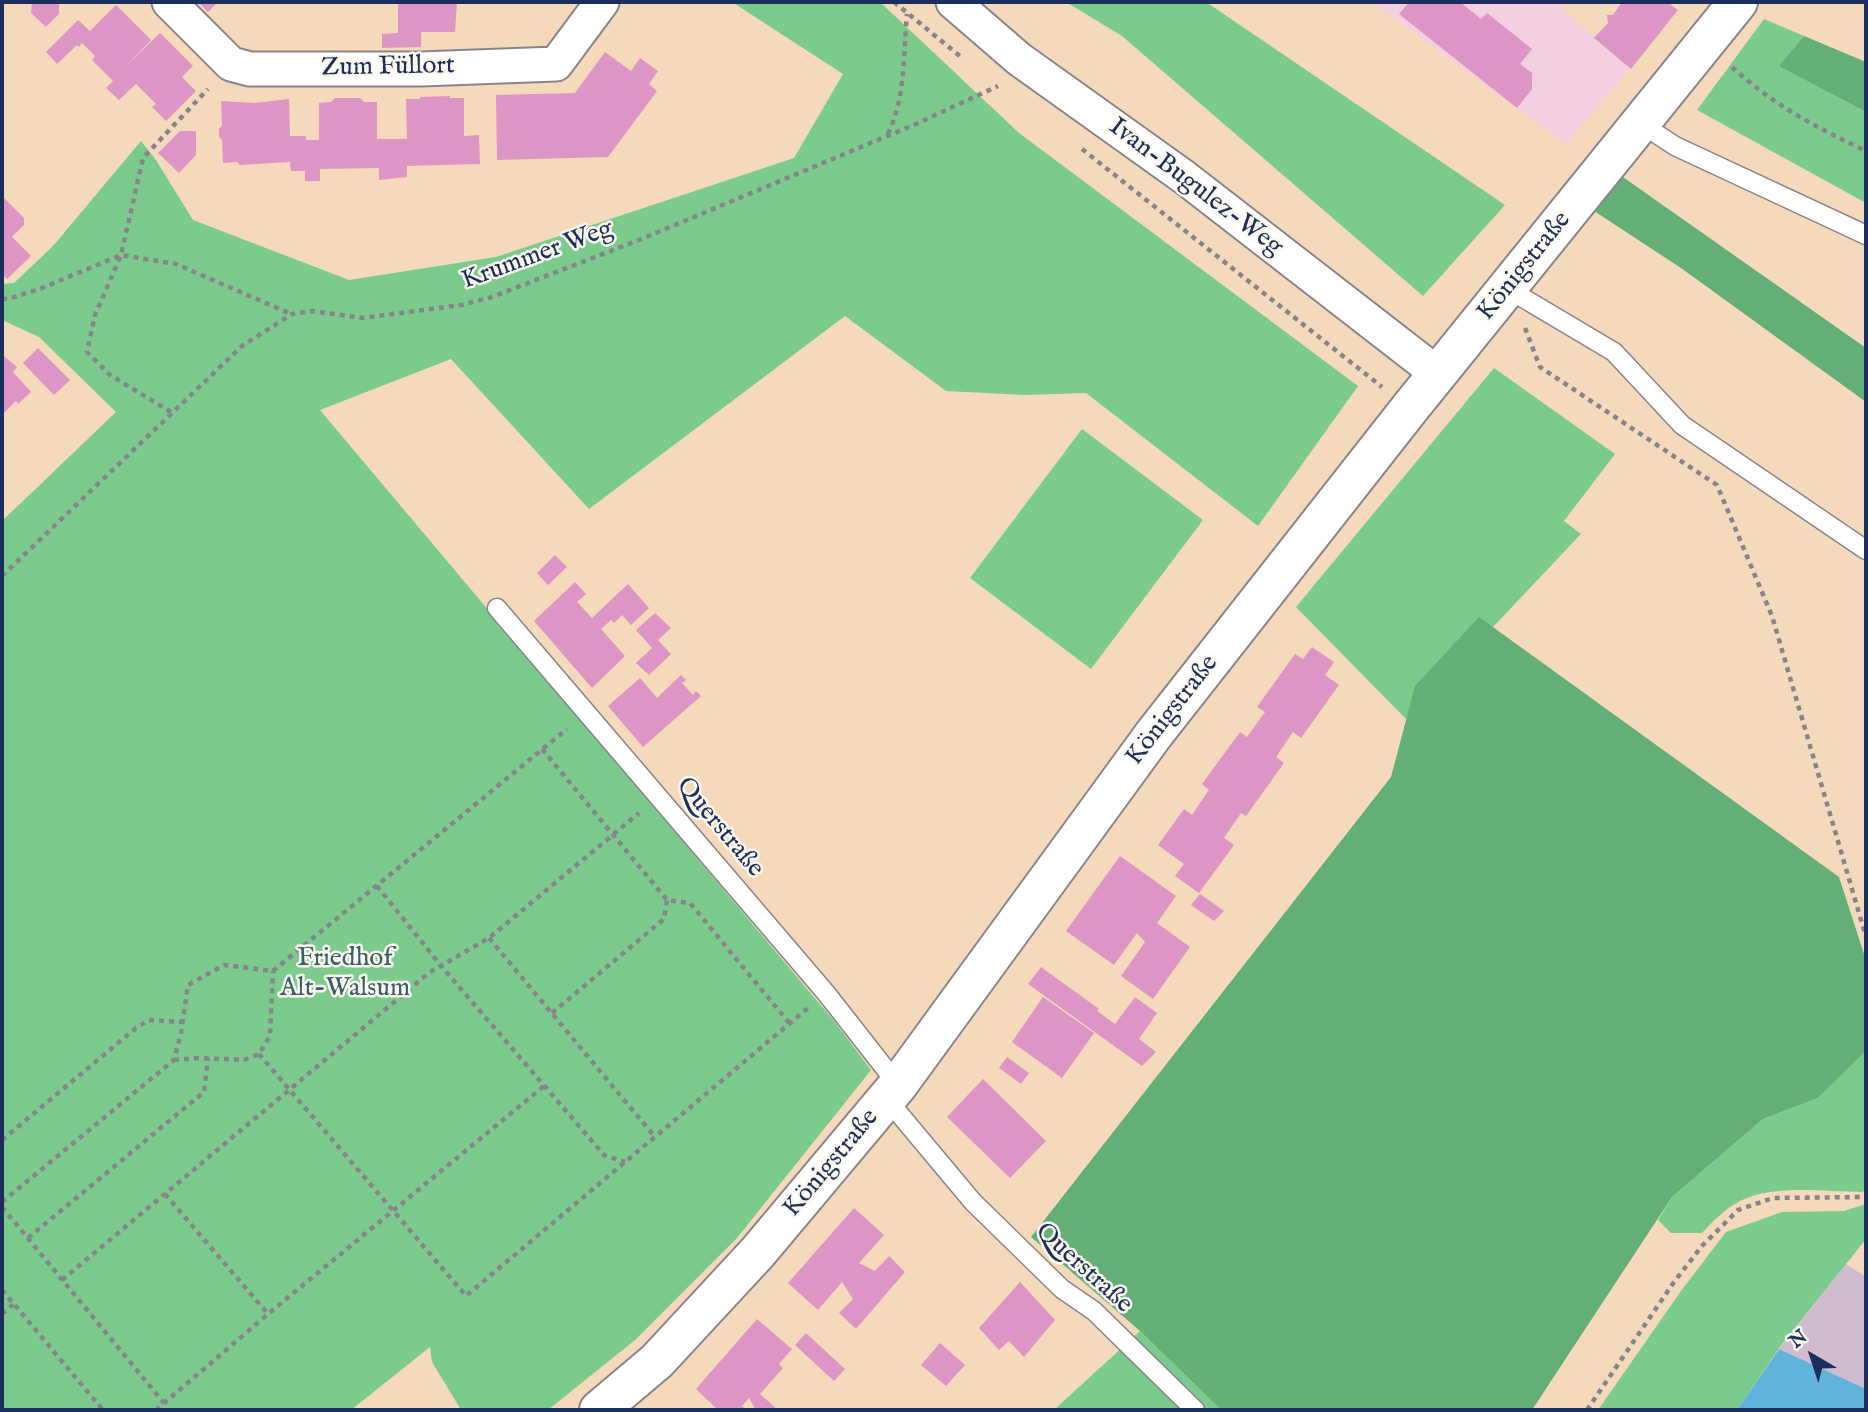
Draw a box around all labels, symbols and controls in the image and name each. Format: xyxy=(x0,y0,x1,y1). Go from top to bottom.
street label: Zum Füllort xyxy=(321,51,455,85)
street label: Ivan-Bugulez-Weg xyxy=(1102,112,1288,264)
street label: Königstraße xyxy=(1471,206,1579,328)
street label: Krummer Weg xyxy=(458,214,618,298)
street label: Königstraße xyxy=(1120,649,1226,773)
street label: Querstraße xyxy=(668,772,770,884)
park label: Friedhof Alt-Walsum xyxy=(280,944,410,1006)
street label: Königstraße xyxy=(778,1104,886,1224)
street label: Querstraße xyxy=(1028,1217,1138,1321)
north arrow xyxy=(1777,1321,1847,1391)
text: N xyxy=(1785,1325,1813,1354)

